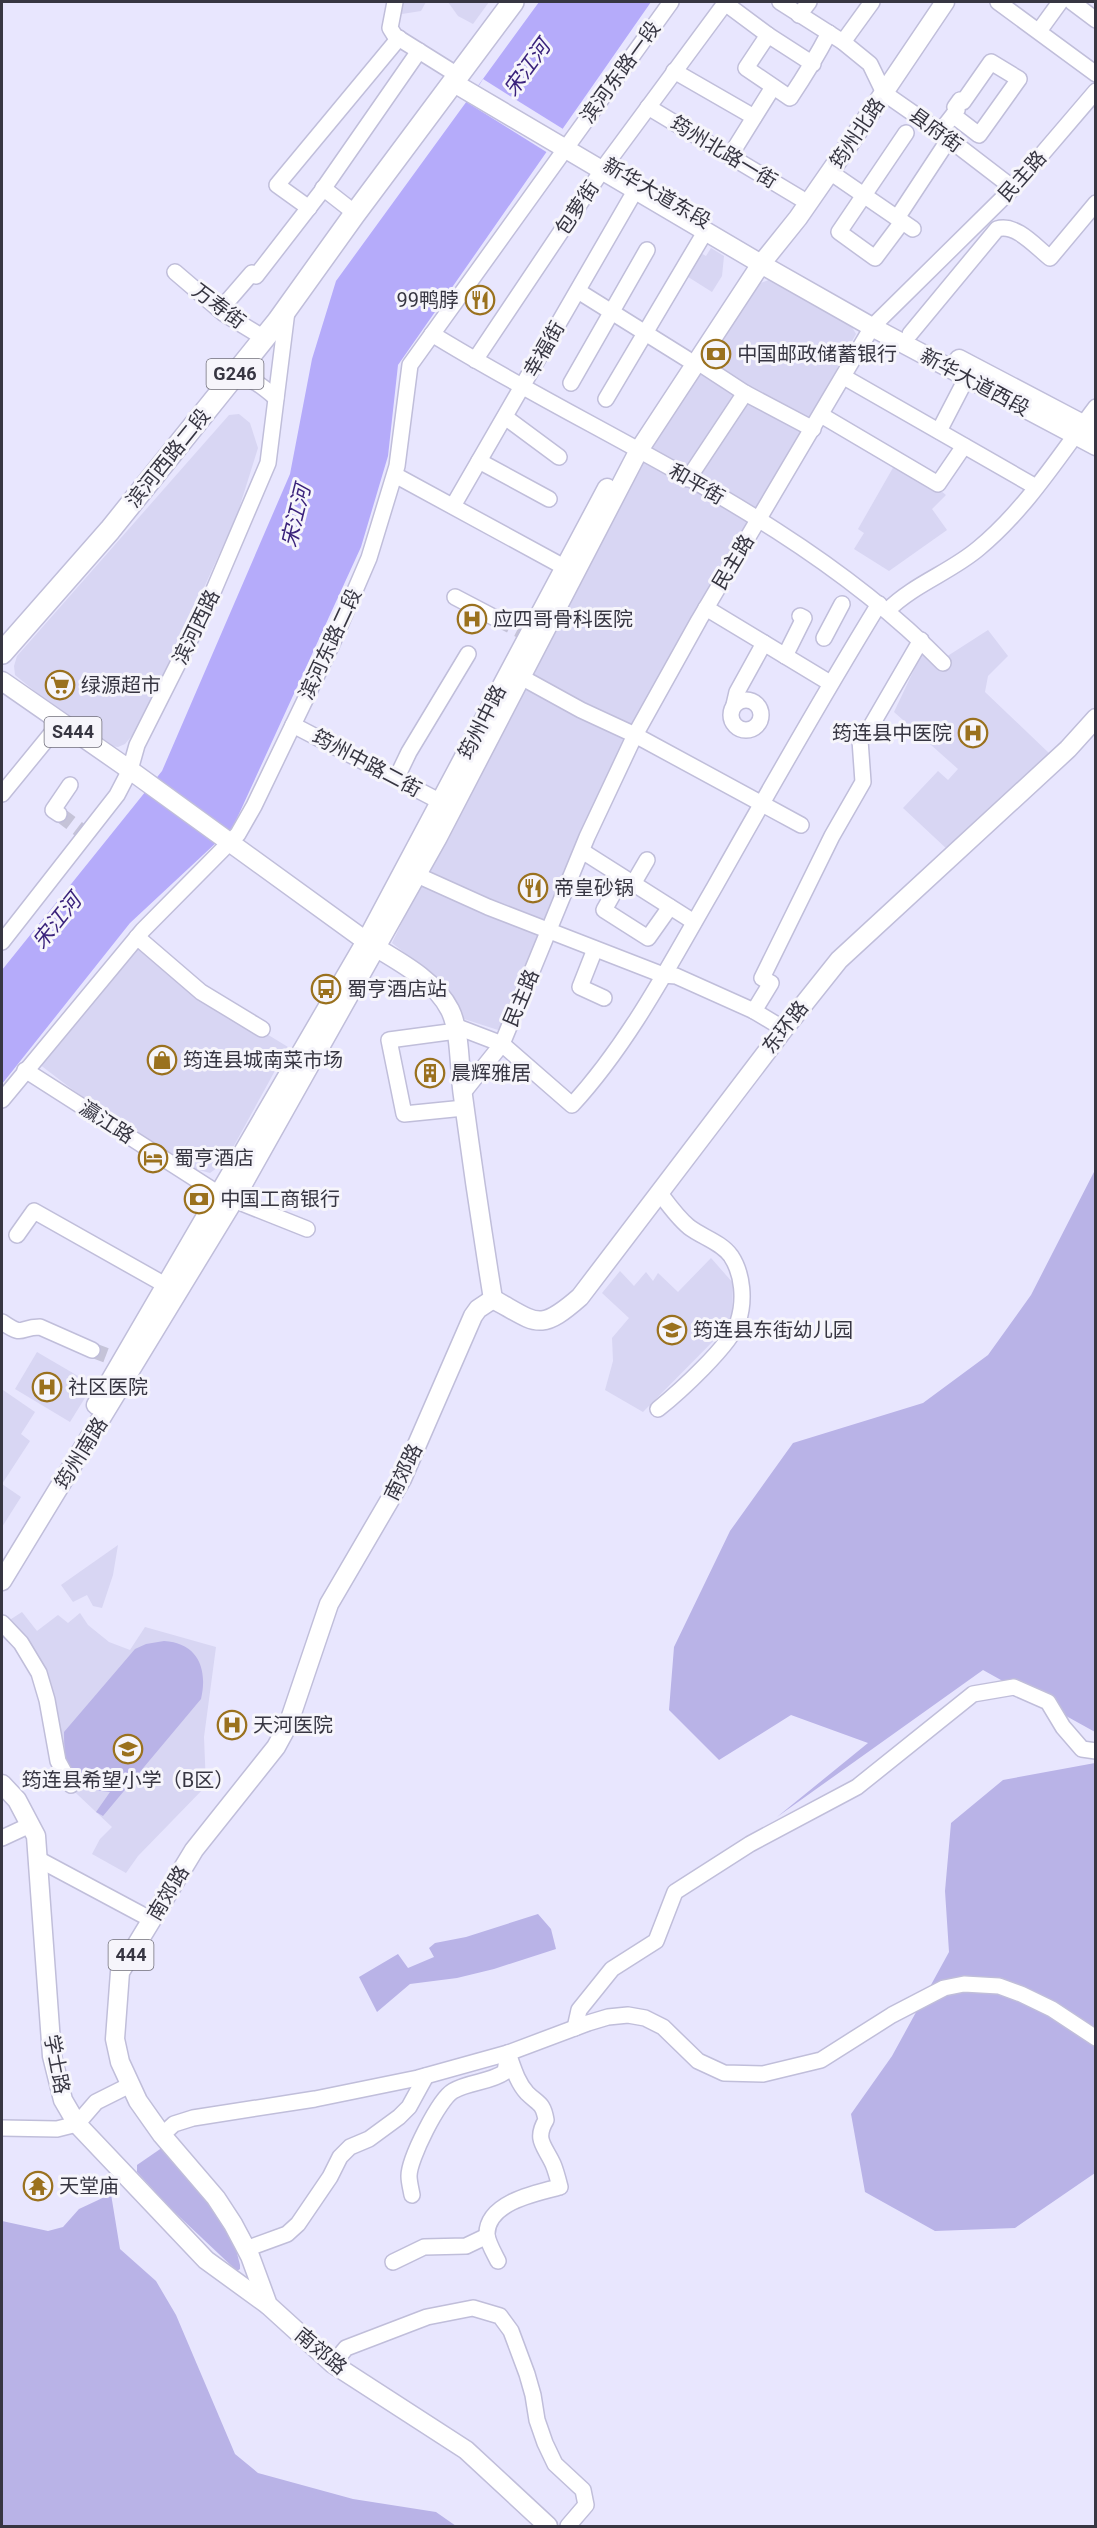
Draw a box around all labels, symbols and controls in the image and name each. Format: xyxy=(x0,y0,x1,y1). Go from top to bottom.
street label: 滨河东路一段 xyxy=(575,16,665,128)
water label: 宋江河 xyxy=(499,32,558,101)
street label: 筠州北路 xyxy=(825,93,889,173)
street label: 县府街 xyxy=(905,103,967,157)
street label: 筠州北路一街 xyxy=(666,111,782,193)
street label: 民主路 xyxy=(993,146,1051,206)
street label: 新华大道东段 xyxy=(599,153,715,233)
street label: 包萝街 xyxy=(550,176,604,240)
street label: 万寿街 xyxy=(188,278,250,334)
restaurant icon: 99鸭脖 xyxy=(464,284,496,316)
place label: 99鸭脖 xyxy=(397,288,459,312)
street label: 幸福街 xyxy=(519,317,569,381)
bank icon: 中国邮政储蓄银行 xyxy=(700,338,732,370)
place label: 中国邮政储蓄银行 xyxy=(737,342,897,366)
street label: 新华大道西段 xyxy=(916,343,1034,421)
road number: G246 xyxy=(206,359,264,389)
street label: 滨河西路二段 xyxy=(121,404,215,512)
street label: 和平街 xyxy=(665,459,729,509)
water label: 宋江河 xyxy=(277,479,316,549)
street label: 民主路 xyxy=(707,530,759,594)
street label: 滨河东路二段 xyxy=(294,585,366,703)
street label: 滨河西路 xyxy=(168,586,224,668)
hospital icon: 应四哥骨科医院 xyxy=(456,603,488,635)
place label: 应四哥骨科医院 xyxy=(493,607,633,631)
supermarket icon: 绿源超市 xyxy=(44,669,76,701)
place label: 绿源超市 xyxy=(81,673,161,697)
street label: 筠州中路 xyxy=(453,681,511,763)
road number: S444 xyxy=(44,717,101,747)
hospital icon: 筠连县中医院 xyxy=(957,717,989,749)
place label: 筠连县中医院 xyxy=(832,721,952,745)
street label: 筠州中路二街 xyxy=(308,724,426,802)
restaurant icon: 帝皇砂锅 xyxy=(517,872,549,904)
place label: 帝皇砂锅 xyxy=(554,876,634,900)
water label: 宋江河 xyxy=(28,886,89,953)
street label: 民主路 xyxy=(498,966,544,1030)
bus stop icon: 蜀亨酒店站 xyxy=(310,973,342,1005)
place label: 蜀亨酒店站 xyxy=(347,977,447,1001)
street label: 东环路 xyxy=(757,996,813,1058)
shop icon: 筠连县城南菜市场 xyxy=(146,1044,178,1076)
place label: 筠连县城南菜市场 xyxy=(183,1048,343,1072)
building icon: 晨辉雅居 xyxy=(414,1057,446,1089)
place label: 晨辉雅居 xyxy=(451,1061,531,1085)
street label: 瀛江路 xyxy=(75,1096,139,1148)
hotel icon: 蜀亨酒店 xyxy=(137,1142,169,1174)
place label: 蜀亨酒店 xyxy=(174,1146,254,1170)
bank icon: 中国工商银行 xyxy=(183,1183,215,1215)
place label: 中国工商银行 xyxy=(220,1187,340,1211)
school or university icon: 筠连县东街幼儿园 xyxy=(656,1314,688,1346)
place label: 筠连县东街幼儿园 xyxy=(693,1318,853,1342)
hospital icon: 社区医院 xyxy=(31,1371,63,1403)
place label: 社区医院 xyxy=(68,1375,148,1399)
street label: 筠州南路 xyxy=(50,1413,112,1493)
street label: 南郊路 xyxy=(379,1440,427,1504)
hospital icon: 天河医院 xyxy=(216,1709,248,1741)
place label: 天河医院 xyxy=(253,1713,333,1737)
school or university icon: 筠连县希望小学（B区） xyxy=(112,1733,144,1765)
place label: 筠连县希望小学（B区） xyxy=(22,1768,234,1792)
street label: 南郊路 xyxy=(142,1861,194,1925)
road number: 444 xyxy=(108,1940,154,1970)
street label: 学士路 xyxy=(39,2032,75,2096)
temple icon: 天堂庙 xyxy=(22,2170,54,2202)
place label: 天堂庙 xyxy=(59,2174,119,2198)
street label: 南郊路 xyxy=(290,2323,352,2379)

